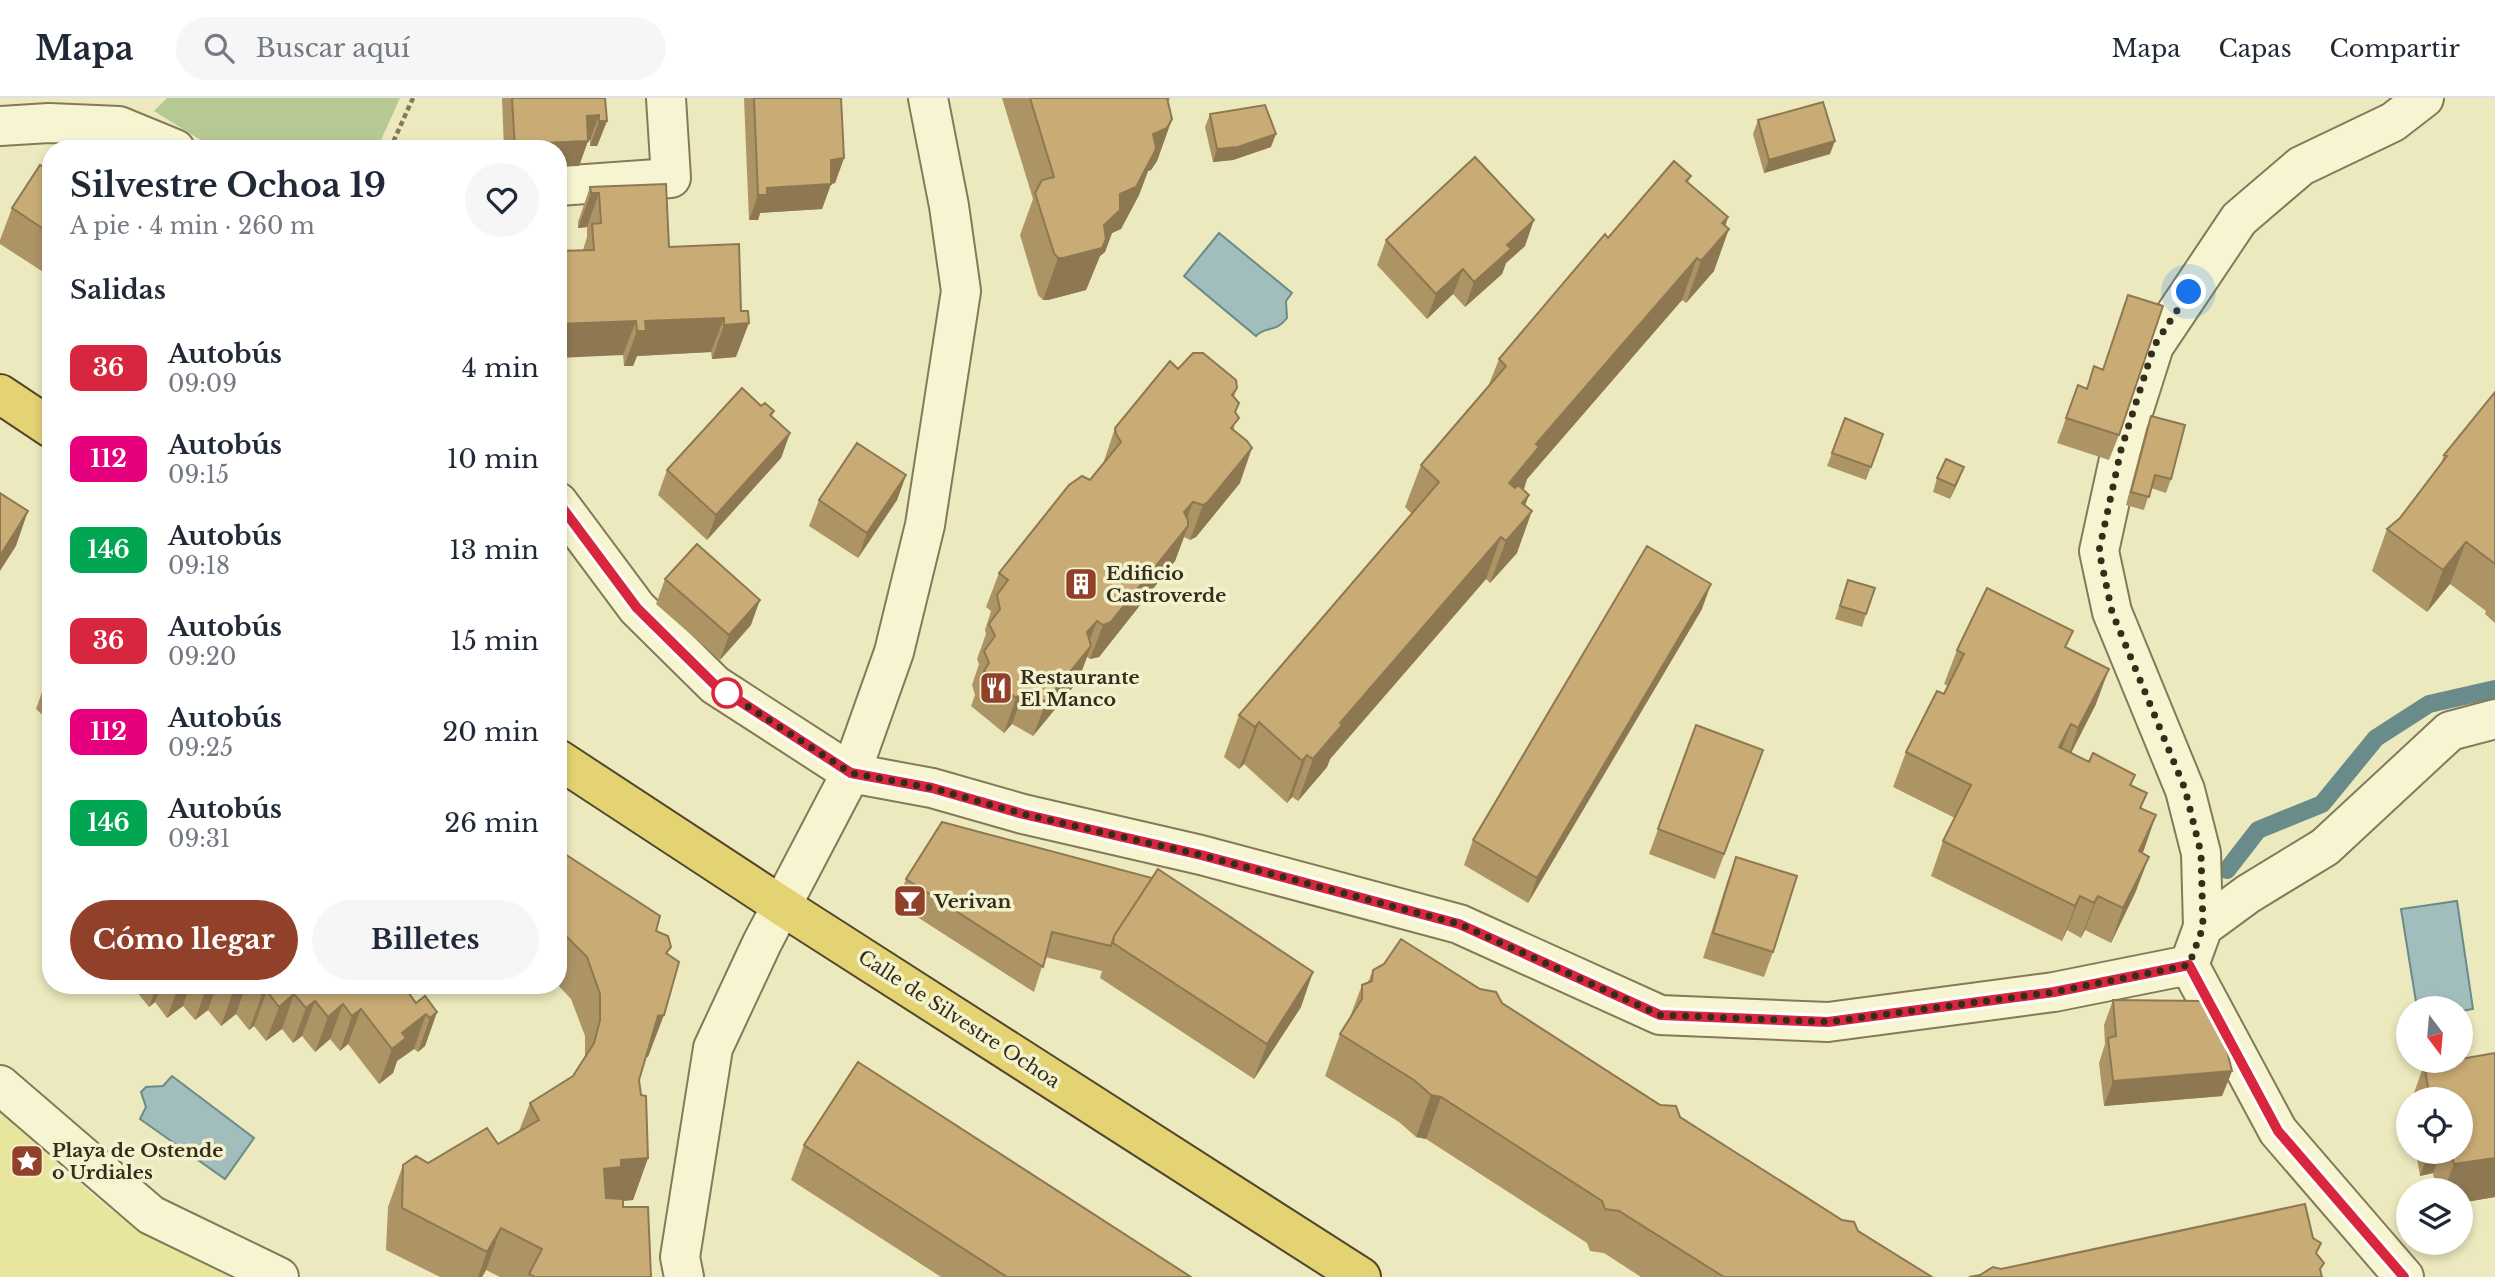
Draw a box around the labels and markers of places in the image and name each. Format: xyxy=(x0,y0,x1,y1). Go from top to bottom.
place label: Edificio Castroverde xyxy=(1106,562,1226,607)
building icon: Edificio Castroverde xyxy=(1062,565,1100,603)
place label: Restaurante El Manco xyxy=(1020,666,1140,711)
restaurant icon: Restaurante El Manco xyxy=(977,669,1015,707)
unlabelled marker xyxy=(712,678,742,708)
bar icon: Verivan xyxy=(891,882,929,920)
place label: Verivan xyxy=(933,890,1011,913)
place label: Playa de Ostende o Urdiales xyxy=(52,1139,223,1184)
place icon: Playa de Ostende o Urdiales xyxy=(8,1142,46,1180)

